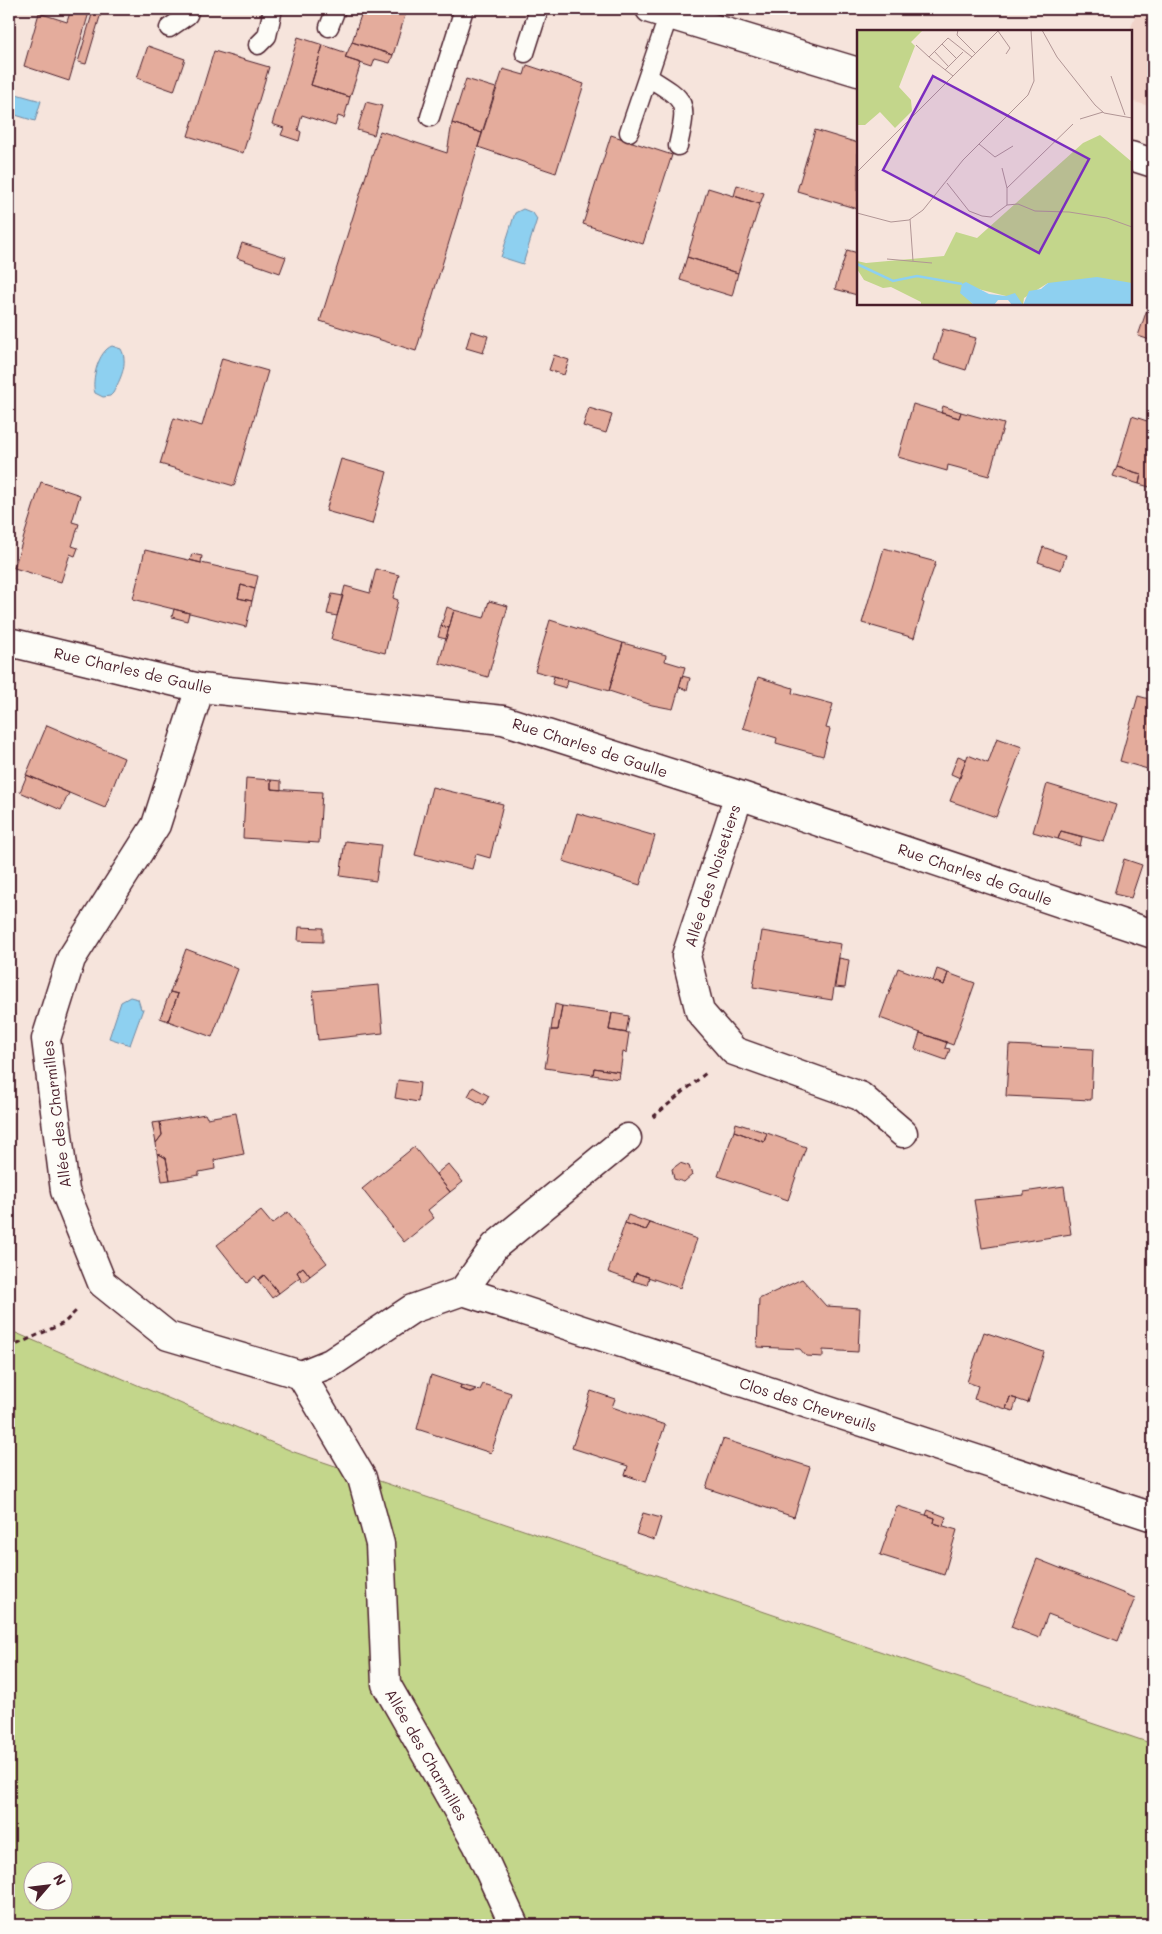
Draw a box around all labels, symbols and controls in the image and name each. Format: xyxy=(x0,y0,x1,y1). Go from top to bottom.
inset map xyxy=(857,30,1132,305)
street label: Rue Charles de Gaulle xyxy=(52,642,214,698)
street label: Rue Charles de Gaulle xyxy=(510,712,671,782)
street label: Allée des Noisetiers xyxy=(680,802,745,949)
street label: Rue Charles de Gaulle xyxy=(895,838,1055,910)
street label: Allée des Charmilles xyxy=(37,1039,75,1189)
street label: Clos des Chevreuils xyxy=(737,1372,880,1436)
street label: Allée des Charmilles xyxy=(381,1685,473,1824)
north arrow xyxy=(22,1862,72,1912)
text: N xyxy=(49,1871,71,1889)

